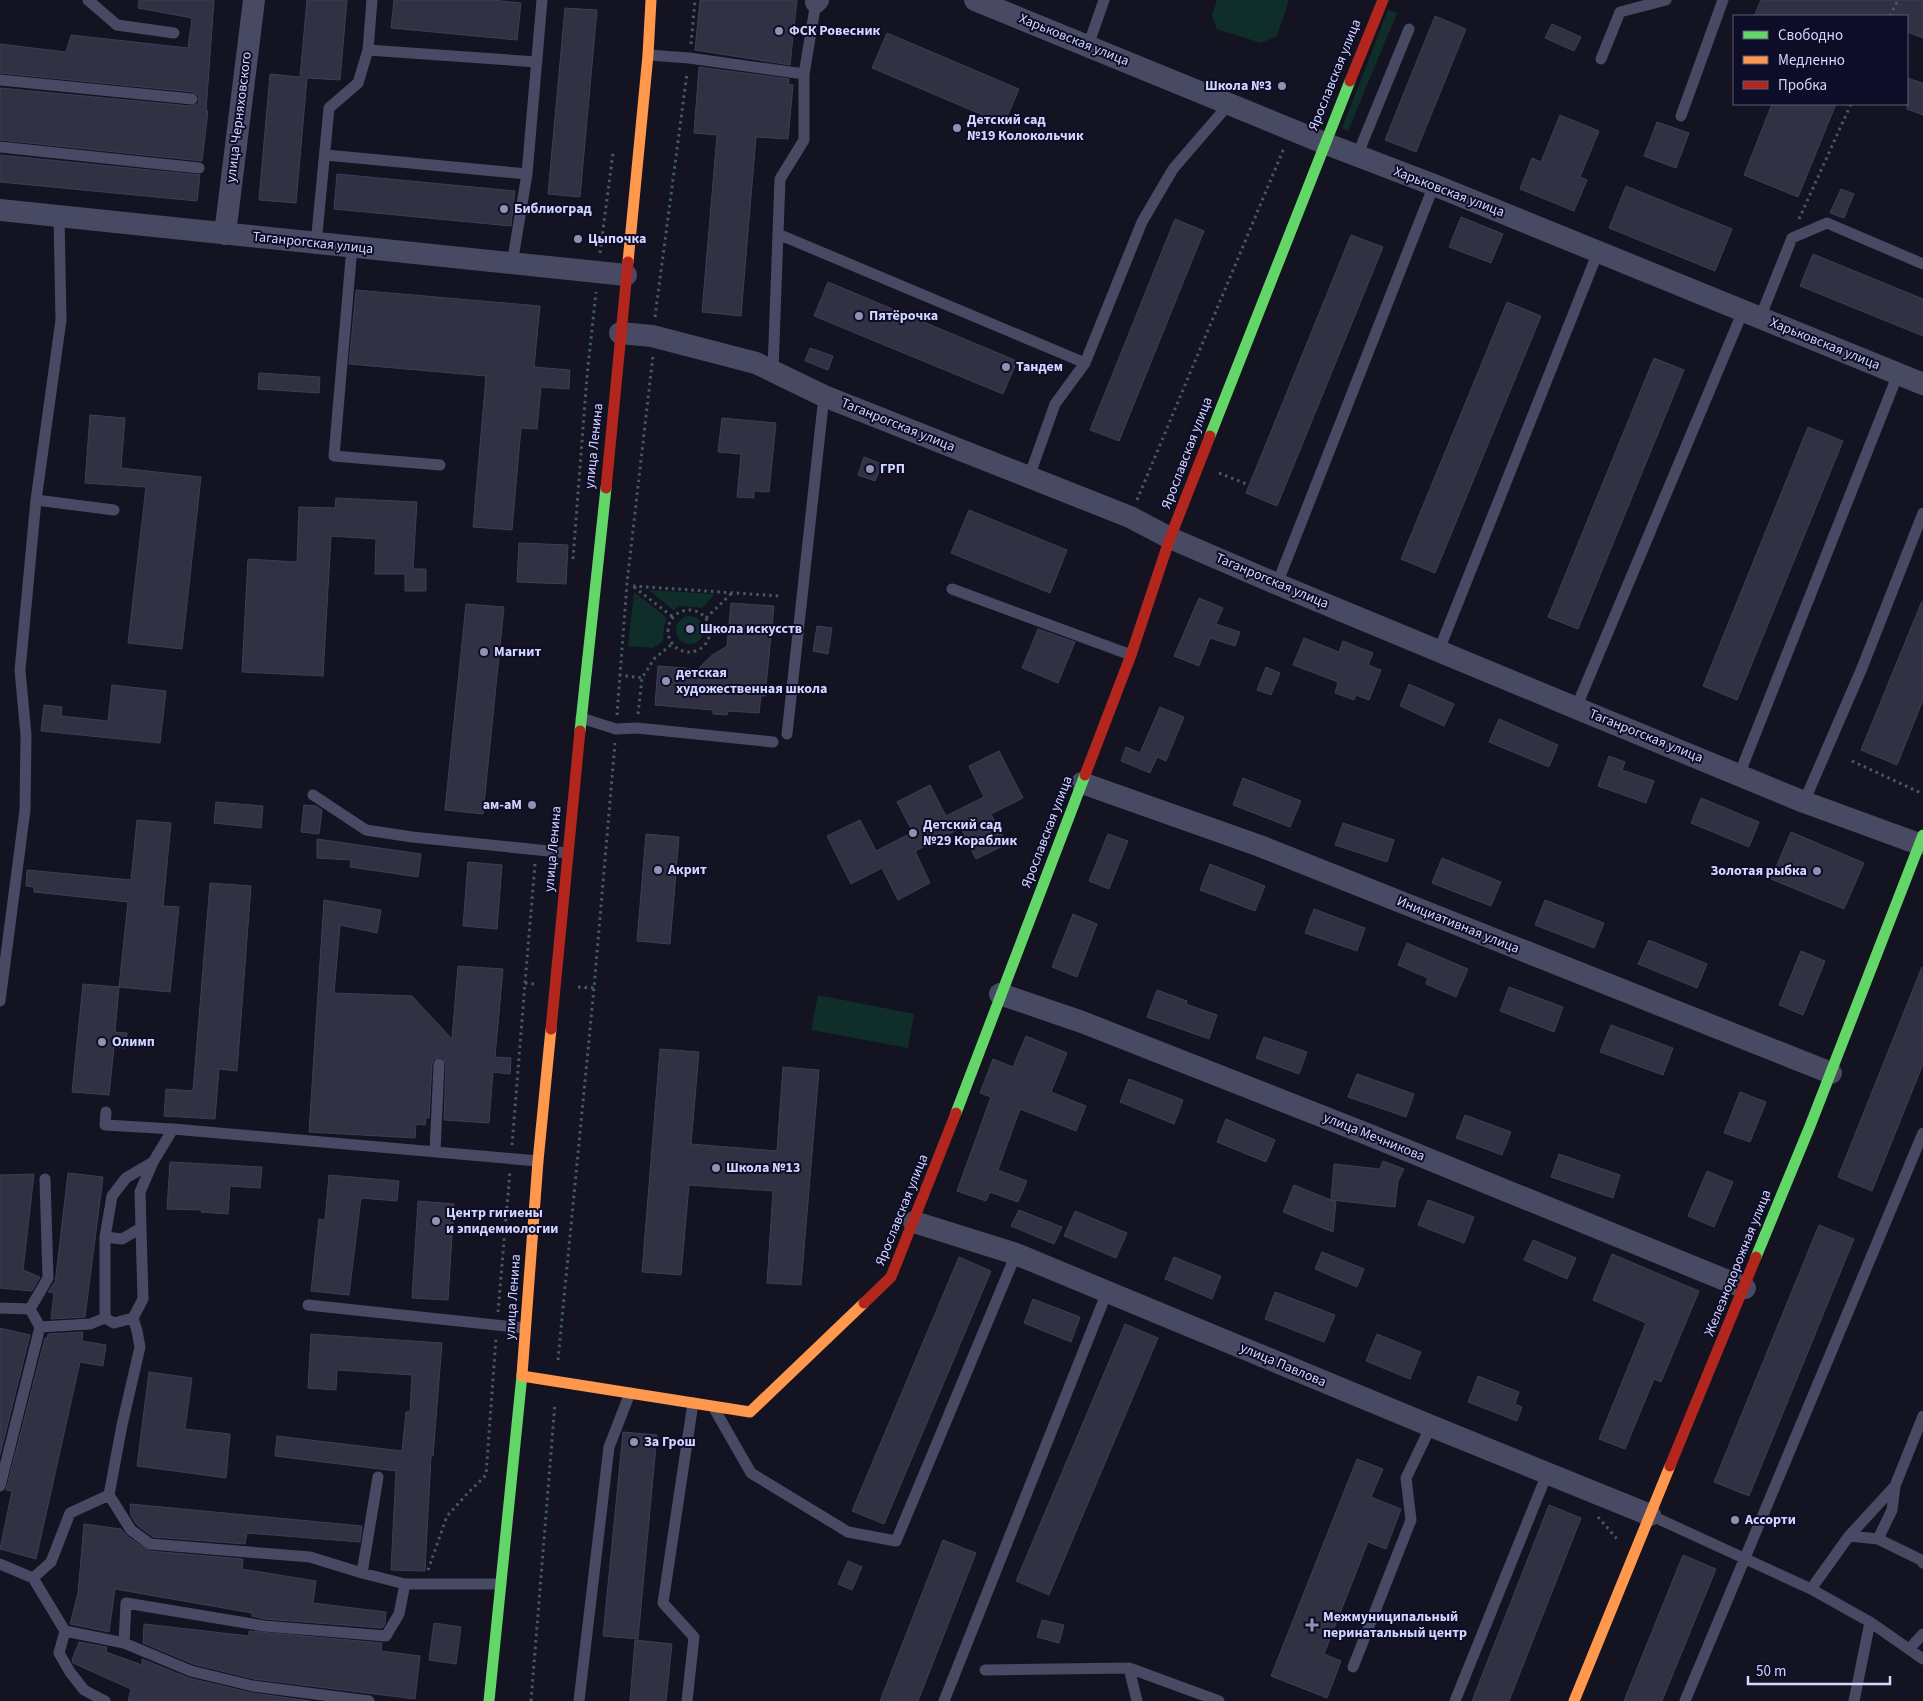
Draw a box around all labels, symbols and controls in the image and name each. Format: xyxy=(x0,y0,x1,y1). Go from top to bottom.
street label: Харьковская улица xyxy=(1016,9,1132,71)
legend xyxy=(1733,15,1908,105)
street label: Ярославская улица xyxy=(1304,16,1366,134)
place label: ФСК Ровесник xyxy=(789,21,881,41)
marker: ФСК Ровесник xyxy=(773,25,785,37)
text: Свободно xyxy=(1778,25,1843,46)
street label: улица Черняховского xyxy=(221,50,257,184)
text: Медленно xyxy=(1778,50,1845,71)
text: Пробка xyxy=(1778,75,1827,96)
place label: Школа №3 xyxy=(1205,76,1272,96)
marker: Школа №3 xyxy=(1276,80,1288,92)
place label: Детский сад №19 Колокольчик xyxy=(967,110,1084,146)
marker: Детский сад №19 Колокольчик xyxy=(951,122,963,134)
street label: Харьковская улица xyxy=(1391,162,1507,222)
place label: Библиоград xyxy=(514,199,593,219)
marker: Библиоград xyxy=(498,203,510,215)
street label: Таганрогская улица xyxy=(252,227,374,259)
place label: Цыпочка xyxy=(588,229,646,249)
marker: Цыпочка xyxy=(572,233,584,245)
place label: Пятёрочка xyxy=(869,306,938,326)
marker: Пятёрочка xyxy=(853,310,865,322)
street label: Харьковская улица xyxy=(1767,313,1883,375)
place label: Тандем xyxy=(1016,357,1063,377)
marker: Тандем xyxy=(1000,361,1012,373)
street label: Таганрогская улица xyxy=(838,393,958,457)
street label: Ярославская улица xyxy=(1156,394,1218,512)
street label: улица Ленина xyxy=(580,402,608,490)
place label: ГРП xyxy=(880,459,905,479)
marker: ГРП xyxy=(864,463,876,475)
street label: Таганрогская улица xyxy=(1212,548,1332,614)
place label: Школа искусств xyxy=(700,619,802,639)
marker: Школа искусств xyxy=(684,623,696,635)
place label: Магнит xyxy=(494,642,541,662)
marker: Магнит xyxy=(478,646,490,658)
place label: детская художественная школа xyxy=(676,663,827,699)
marker: детская художественная школа xyxy=(660,675,672,687)
street label: Таганрогская улица xyxy=(1586,704,1706,768)
street label: Ярославская улица xyxy=(1016,773,1078,891)
place label: ам-аМ xyxy=(483,795,522,815)
marker: ам-аМ xyxy=(526,799,538,811)
street label: улица Ленина xyxy=(539,805,567,893)
place label: Детский сад №29 Кораблик xyxy=(923,815,1017,851)
marker: Детский сад №29 Кораблик xyxy=(907,827,919,839)
place label: Акрит xyxy=(667,860,707,880)
place label: Золотая рыбка xyxy=(1710,861,1807,881)
marker: Акрит xyxy=(652,864,664,876)
marker: Золотая рыбка xyxy=(1811,865,1823,877)
street label: Инициативная улица xyxy=(1394,891,1522,959)
place label: Олимп xyxy=(112,1032,155,1052)
marker: Олимп xyxy=(96,1036,108,1048)
street label: улица Мечникова xyxy=(1320,1107,1428,1167)
street label: Ярославская улица xyxy=(871,1151,933,1269)
place label: Школа №13 xyxy=(726,1158,800,1178)
marker: Школа №13 xyxy=(710,1162,722,1174)
street label: Железнодорожная улица xyxy=(1699,1187,1777,1339)
place label: Центр гигиены и эпидемиологии xyxy=(446,1203,558,1239)
marker: Центр гигиены и эпидемиологии xyxy=(430,1215,442,1227)
street label: улица Ленина xyxy=(500,1253,526,1341)
street label: улица Павлова xyxy=(1237,1338,1329,1392)
place label: За Грош xyxy=(644,1432,696,1452)
marker: За Грош xyxy=(628,1436,640,1448)
place label: Ассорти xyxy=(1744,1510,1796,1530)
marker: Ассорти xyxy=(1729,1514,1741,1526)
place label: Межмуниципальный перинатальный центр xyxy=(1323,1607,1467,1643)
marker: Межмуниципальный перинатальный центр xyxy=(1305,1618,1319,1632)
scale bar xyxy=(1748,1654,1890,1686)
text: 50 m xyxy=(1756,1661,1786,1682)

